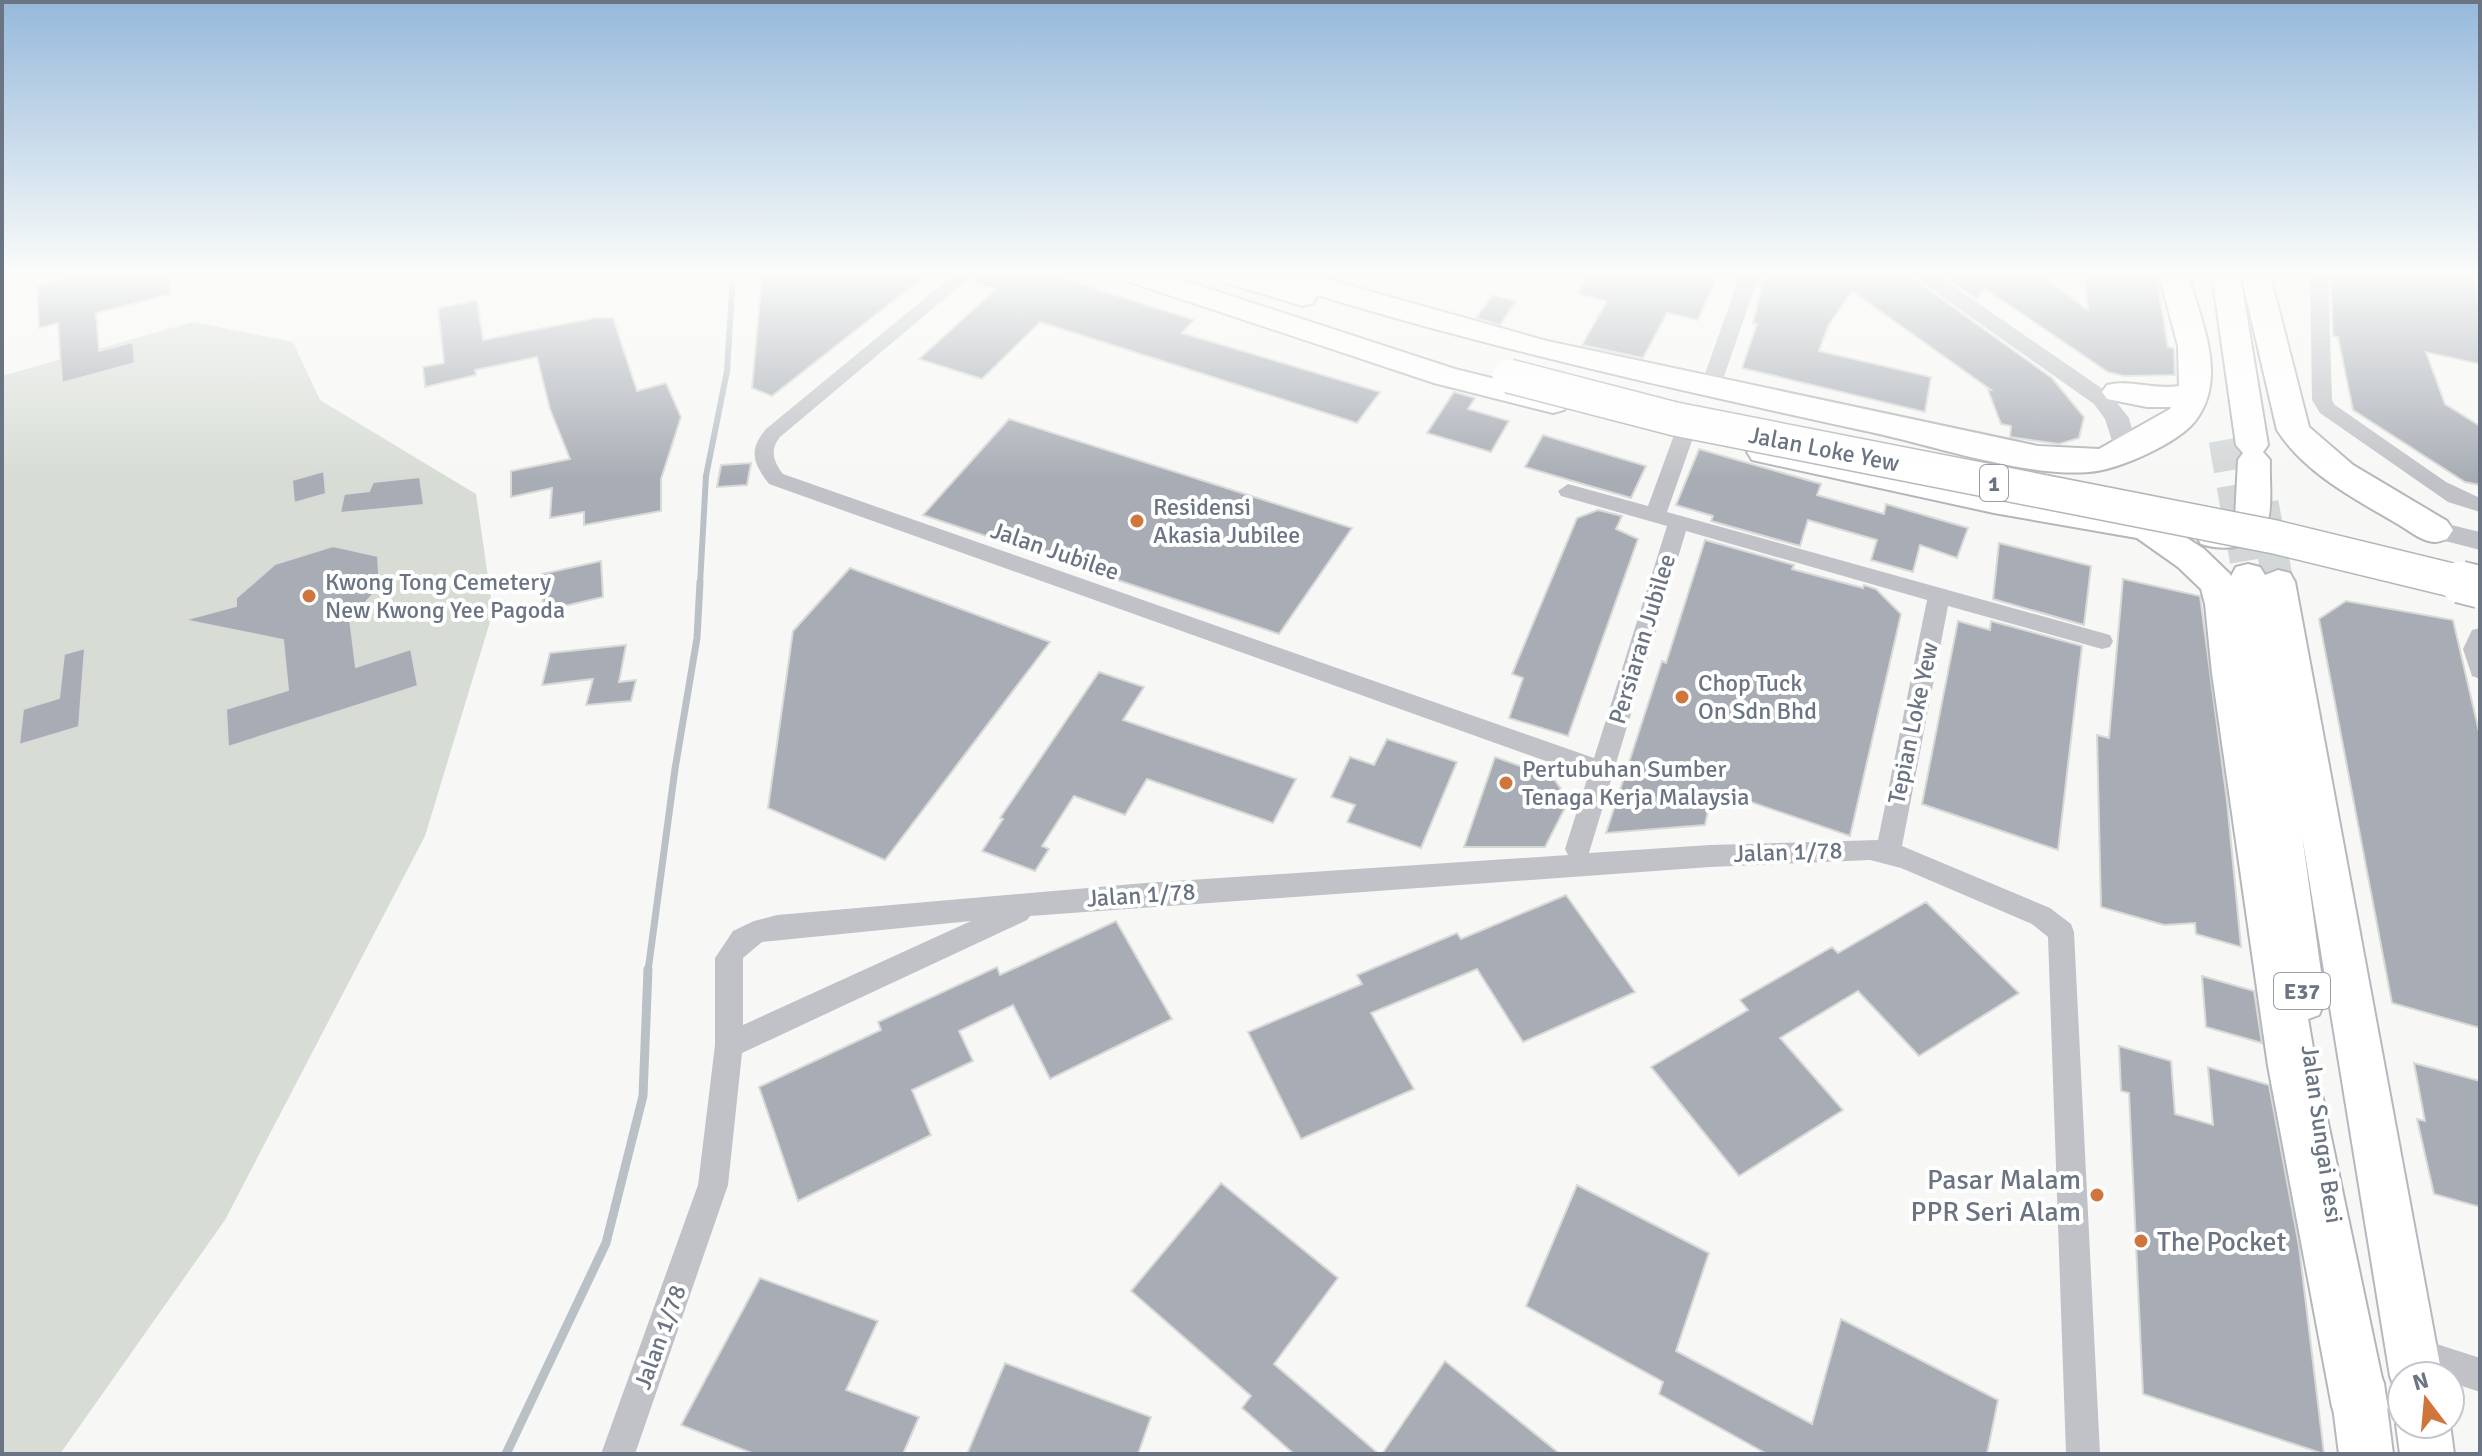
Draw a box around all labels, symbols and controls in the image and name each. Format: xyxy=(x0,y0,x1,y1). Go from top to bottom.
street label: Jalan Loke Yew xyxy=(1746,420,1902,478)
road number: 1 xyxy=(1980,465,2008,501)
place label: Residensi Akasia Jubilee xyxy=(1153,492,1300,550)
marker: Residensi Akasia Jubilee xyxy=(1128,512,1146,530)
street label: Jalan Jubilee xyxy=(987,515,1123,587)
street label: Persiaran Jubilee xyxy=(1602,550,1682,728)
place label: Kwong Tong Cemetery New Kwong Yee Pagoda xyxy=(325,567,565,625)
marker: Kwong Tong Cemetery New Kwong Yee Pagoda xyxy=(300,587,318,605)
street label: Tepian Loke Yew xyxy=(1881,639,1945,807)
place label: Chop Tuck On Sdn Bhd xyxy=(1698,668,1817,726)
marker: Chop Tuck On Sdn Bhd xyxy=(1673,688,1691,706)
place label: Pertubuhan Sumber Tenaga Kerja Malaysia xyxy=(1522,754,1749,812)
marker: Pertubuhan Sumber Tenaga Kerja Malaysia xyxy=(1497,774,1515,792)
street label: Jalan 1/78 xyxy=(1733,835,1843,869)
street label: Jalan 1/78 xyxy=(1086,876,1196,914)
road number: E37 xyxy=(2274,973,2330,1009)
street label: Jalan Sungai Besi xyxy=(2295,1043,2349,1225)
place label: Pasar Malam PPR Seri Alam xyxy=(1911,1163,2081,1229)
marker: Pasar Malam PPR Seri Alam xyxy=(2088,1186,2106,1204)
place label: The Pocket xyxy=(2157,1225,2287,1259)
marker: The Pocket xyxy=(2132,1232,2150,1250)
street label: Jalan 1/78 xyxy=(627,1281,693,1393)
north arrow xyxy=(2386,1360,2466,1440)
text: N xyxy=(2410,1366,2432,1396)

